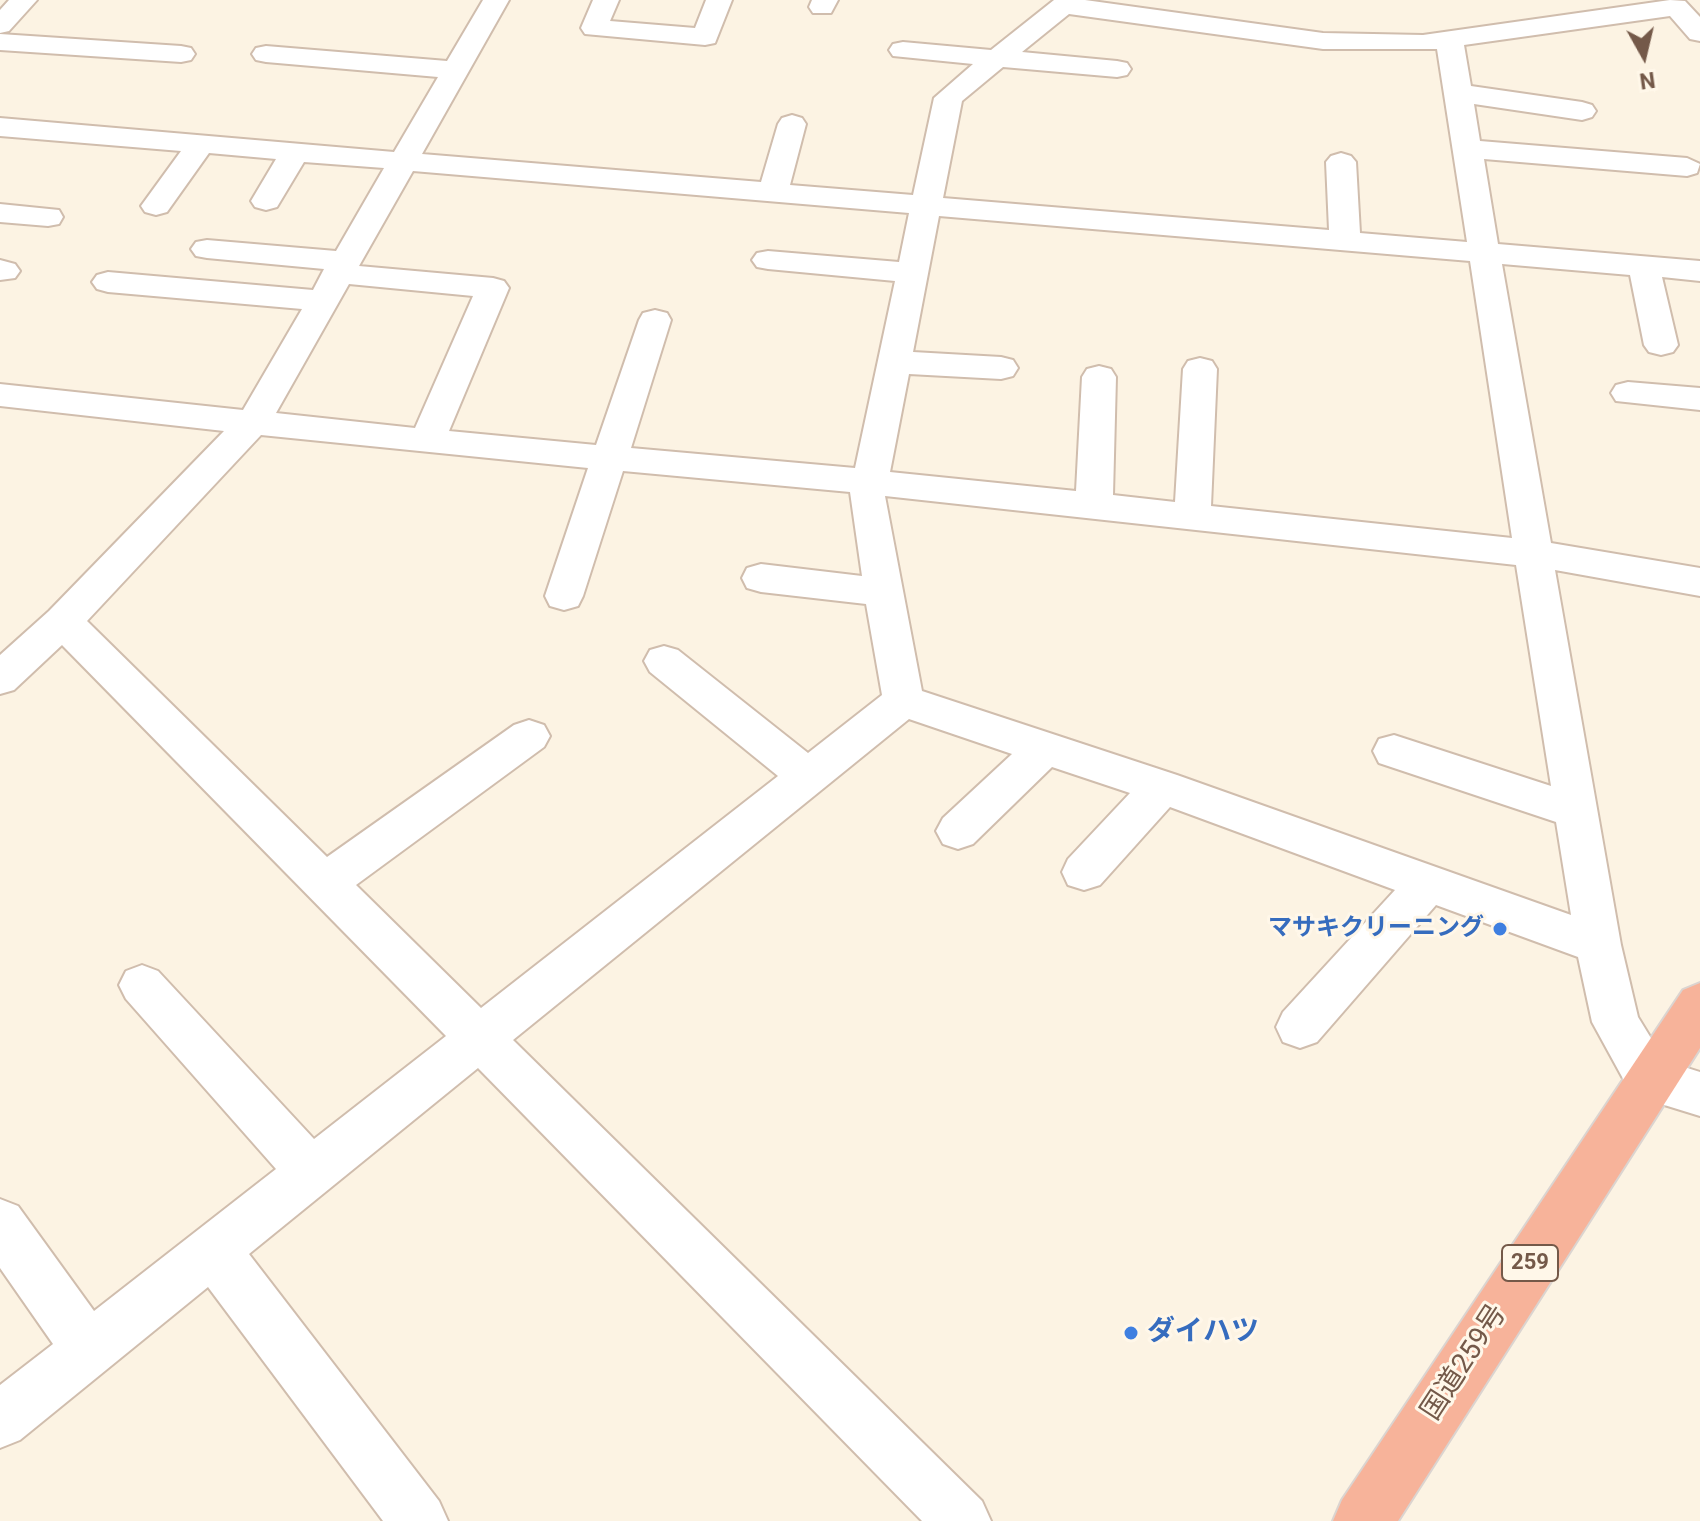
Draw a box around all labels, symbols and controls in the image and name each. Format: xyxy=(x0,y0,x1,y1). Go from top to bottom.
north arrow xyxy=(1604,16,1684,96)
text: N xyxy=(1638,67,1657,94)
place label: マサキクリーニング xyxy=(1268,915,1484,943)
marker: マサキクリーニング xyxy=(1491,920,1509,938)
road number: 259 xyxy=(1502,1245,1558,1281)
street label: 国道259号 xyxy=(1415,1299,1515,1427)
place label: ダイハツ xyxy=(1147,1316,1259,1350)
marker: ダイハツ xyxy=(1122,1324,1140,1342)

